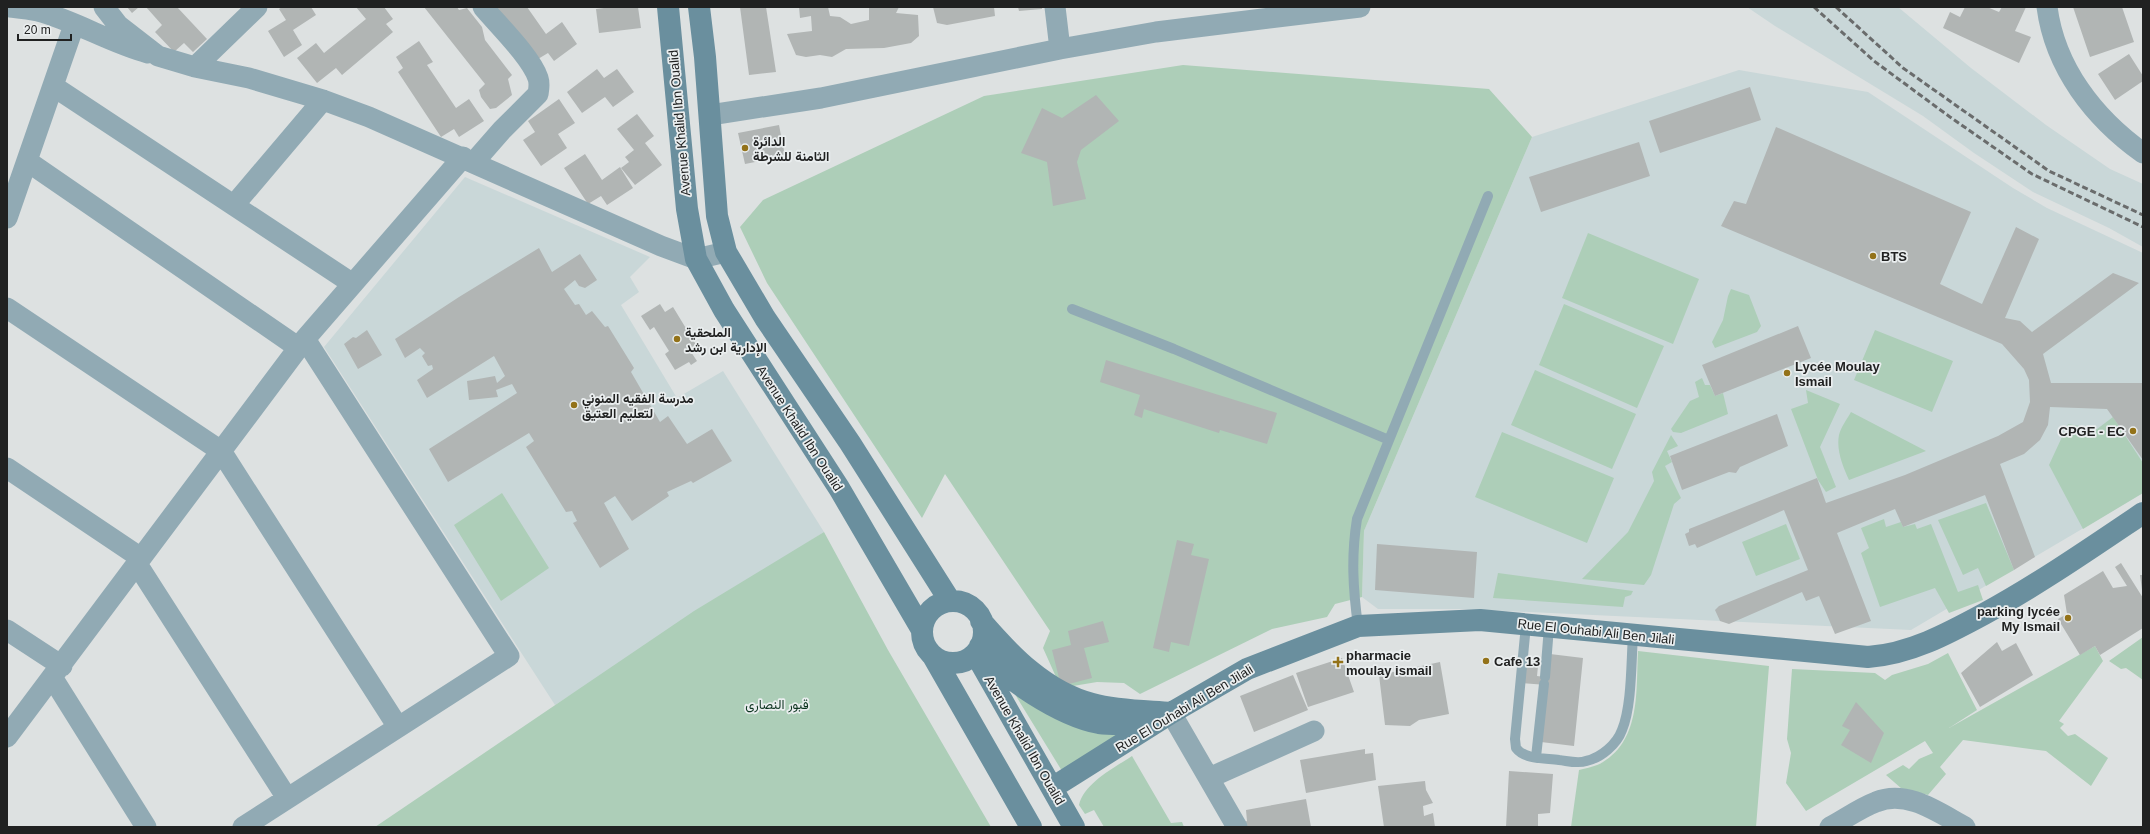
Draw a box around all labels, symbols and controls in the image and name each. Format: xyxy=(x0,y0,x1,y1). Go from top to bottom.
scale bar xyxy=(18,16,71,42)
text: 20 m xyxy=(24,23,51,37)
street label: Avenue Khalid Ibn Oualid xyxy=(666,49,693,197)
place label: الدائرة الثامنة للشرطة xyxy=(753,134,829,165)
marker: الدائرة الثامنة للشرطة xyxy=(740,143,750,153)
place label: BTS xyxy=(1881,249,1907,264)
marker: BTS xyxy=(1868,251,1878,261)
place label: الملحقية الإدارية ابن رشد xyxy=(685,325,767,357)
marker: الملحقية الإدارية ابن رشد xyxy=(672,334,682,344)
place label: Lycée Moulay Ismail xyxy=(1795,359,1881,389)
street label: Avenue Khalid Ibn Oualid xyxy=(753,363,846,494)
marker: Lycée Moulay Ismail xyxy=(1782,368,1792,378)
place label: مدرسة الفقيه المنوني لتعليم العتيق xyxy=(582,391,694,422)
marker: مدرسة الفقيه المنوني لتعليم العتيق xyxy=(569,400,579,410)
place label: CPGE - EC xyxy=(2059,424,2126,439)
marker: CPGE - EC xyxy=(2128,426,2138,436)
place label: parking lycée My Ismail xyxy=(1977,604,2060,634)
marker: parking lycée My Ismail xyxy=(2063,613,2073,623)
street label: Rue El Ouhabi Ali Ben Jilali xyxy=(1517,616,1675,647)
place label: pharmacie moulay ismail xyxy=(1346,648,1432,678)
place label: Cafe 13 xyxy=(1494,654,1540,669)
marker: Cafe 13 xyxy=(1481,656,1491,666)
marker: pharmacie moulay ismail xyxy=(1333,657,1343,667)
street label: Rue El Ouhabi Ali Ben Jilali xyxy=(1113,661,1256,755)
street label: Avenue Khalid Ibn Oualid xyxy=(981,673,1068,807)
park label: قبور النصارى xyxy=(745,697,809,713)

